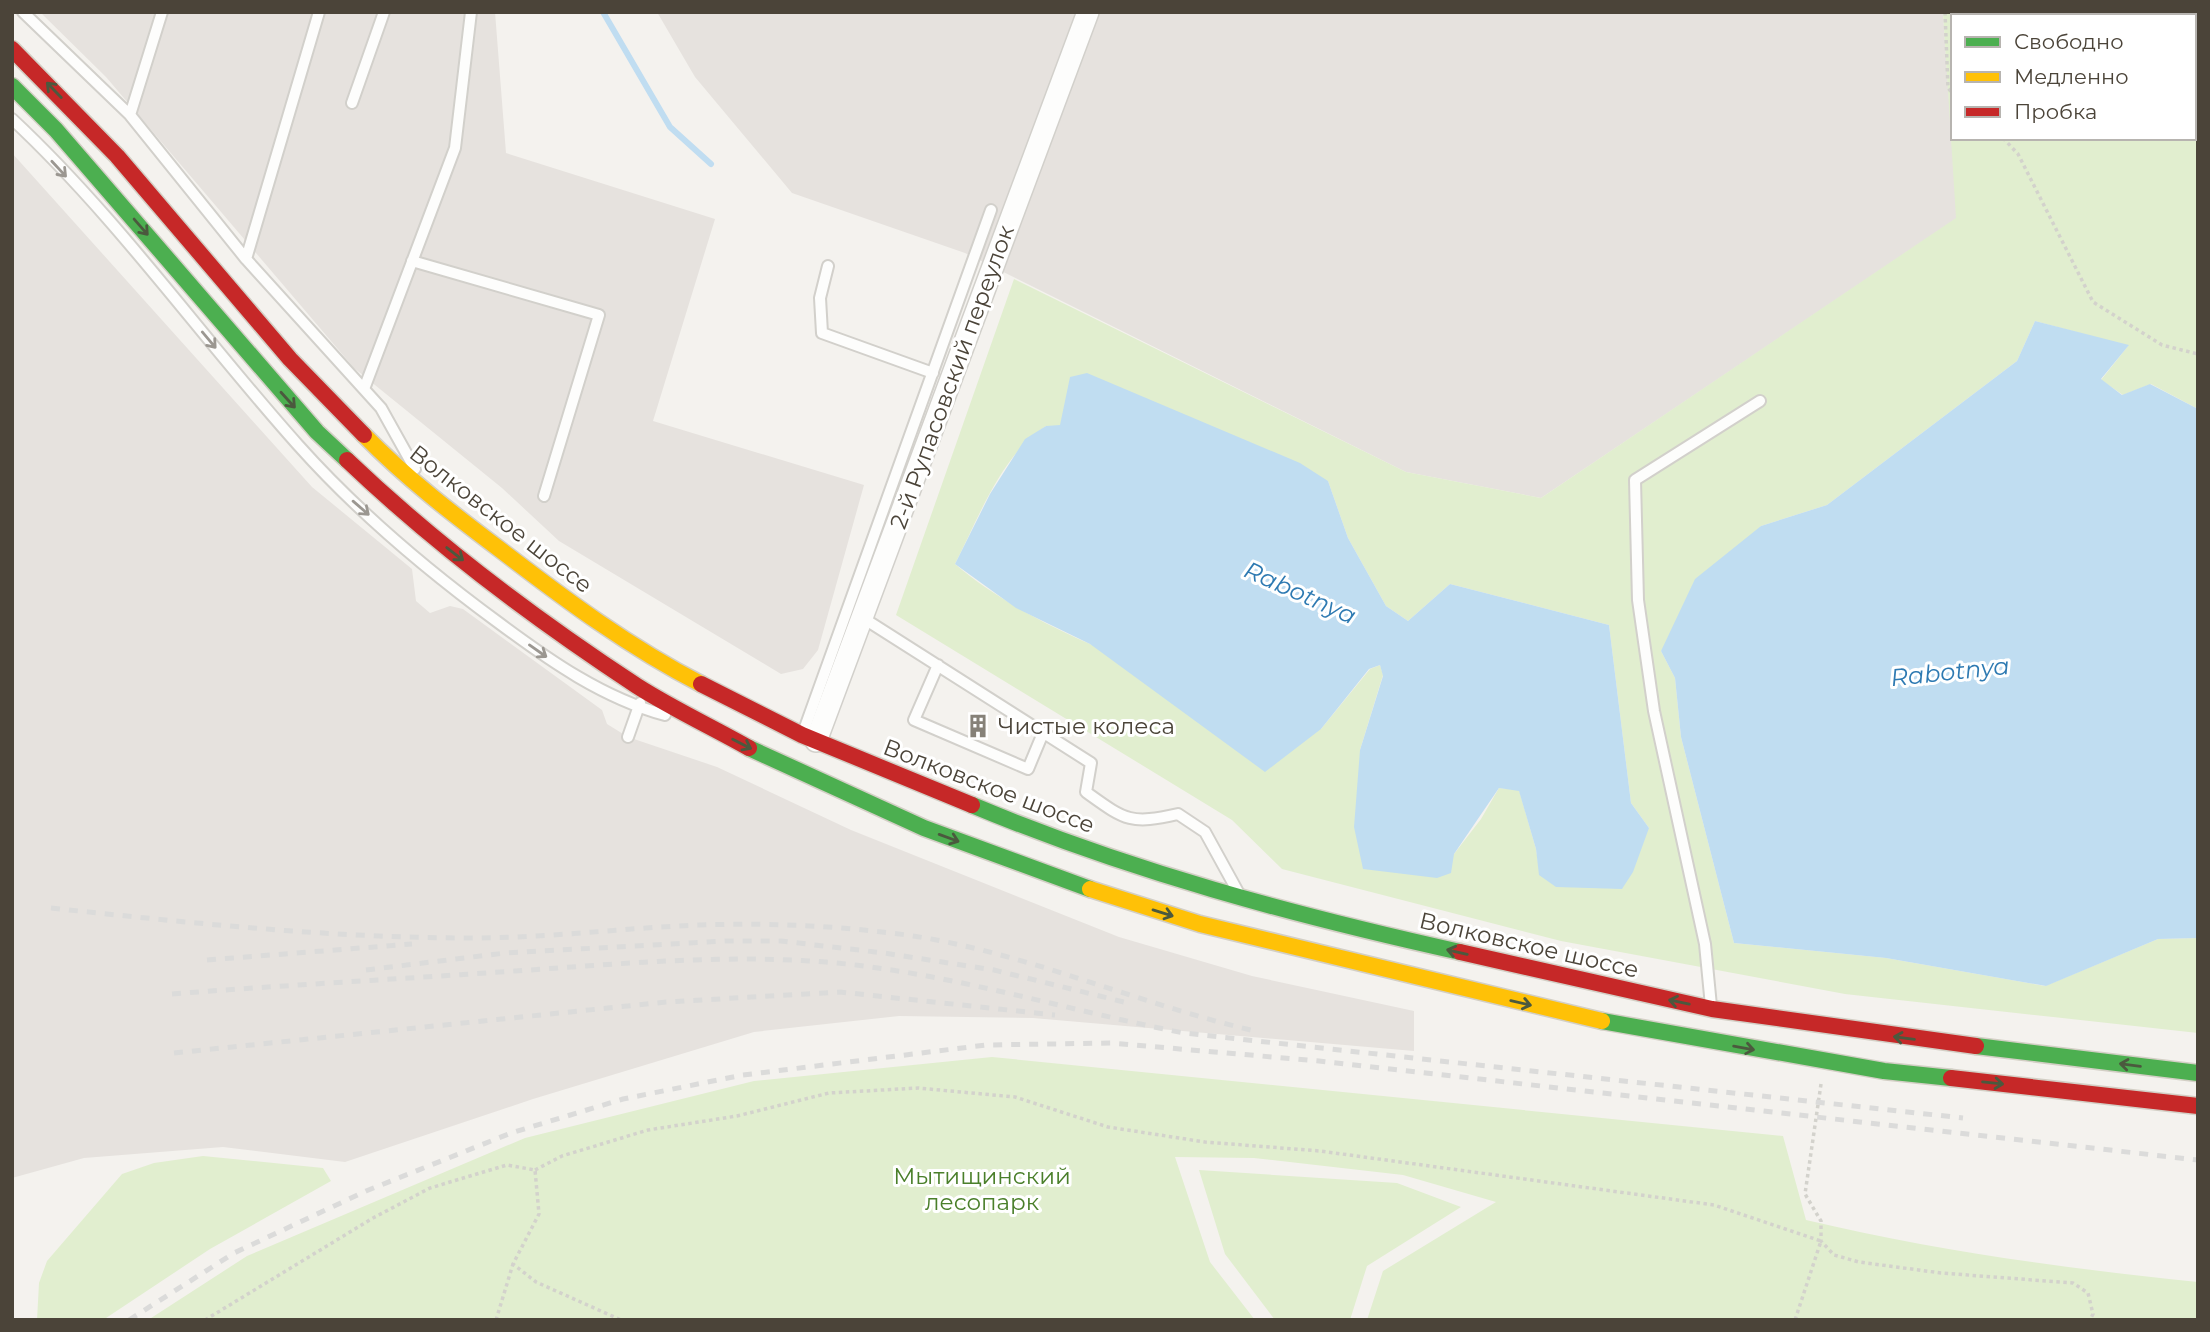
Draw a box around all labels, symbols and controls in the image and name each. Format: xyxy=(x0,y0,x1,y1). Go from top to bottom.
legend xyxy=(1951,14,2196,140)
text: Свободно xyxy=(2014,29,2124,54)
text: Медленно xyxy=(2014,64,2129,89)
one-way arrow xyxy=(45,82,62,99)
text: Пробка xyxy=(2014,99,2097,124)
one-way arrow xyxy=(51,160,67,178)
one-way arrow xyxy=(133,218,149,236)
street label: 2-й Рупасовский переулок xyxy=(884,221,1020,533)
one-way arrow xyxy=(201,330,217,348)
one-way arrow xyxy=(280,391,296,409)
street label: Волковское шоссе xyxy=(404,439,598,599)
one-way arrow xyxy=(352,500,370,516)
one-way arrow xyxy=(446,546,464,561)
water label: Rabotnya xyxy=(1240,555,1361,630)
one-way arrow xyxy=(528,644,547,658)
water label: Rabotnya xyxy=(1889,651,2011,692)
building icon: Чистые колеса xyxy=(964,712,992,740)
place label: Чистые колеса xyxy=(998,712,1175,740)
street label: Волковское шоссе xyxy=(879,733,1099,839)
one-way arrow xyxy=(731,737,752,751)
one-way arrow xyxy=(937,832,959,845)
street label: Волковское шоссе xyxy=(1417,906,1641,984)
one-way arrow xyxy=(1152,908,1174,920)
one-way arrow xyxy=(1447,945,1469,958)
one-way arrow xyxy=(1669,995,1691,1008)
one-way arrow xyxy=(1509,997,1532,1010)
one-way arrow xyxy=(1893,1031,1916,1044)
one-way arrow xyxy=(1732,1042,1755,1055)
one-way arrow xyxy=(2119,1058,2142,1071)
one-way arrow xyxy=(1982,1076,2004,1089)
park label: Мытищинский лесопарк xyxy=(893,1162,1071,1216)

